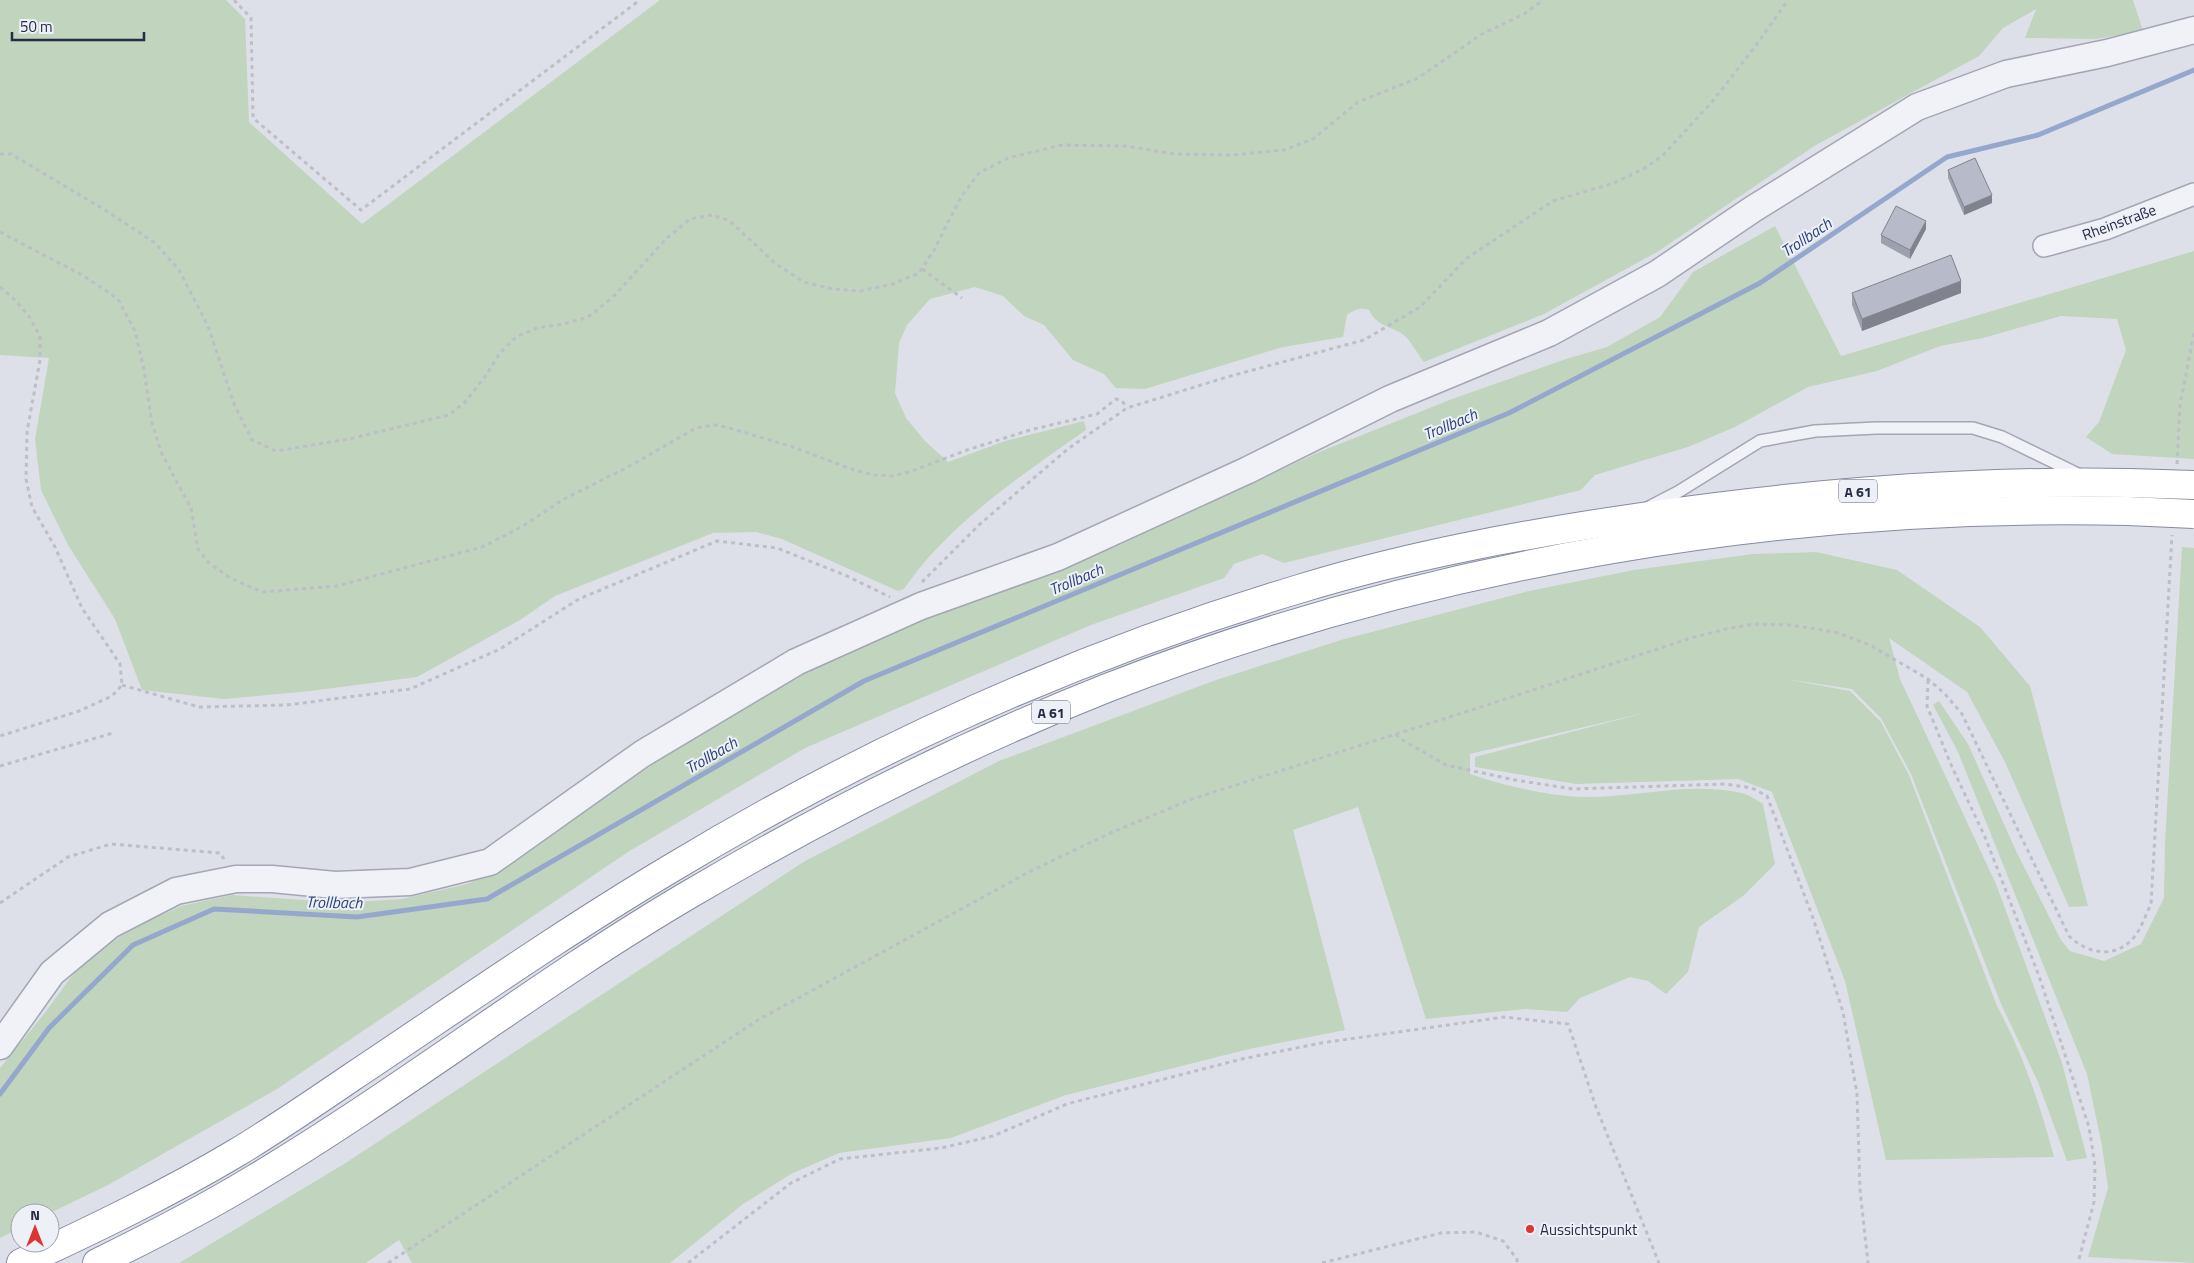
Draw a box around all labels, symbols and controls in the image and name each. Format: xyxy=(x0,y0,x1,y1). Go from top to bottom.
scale bar xyxy=(12,10,145,42)
text: 50 m xyxy=(20,15,53,38)
street label: Rheinstraße xyxy=(2079,198,2159,246)
water label: Trollbach xyxy=(1776,211,1837,263)
water label: Trollbach xyxy=(1419,402,1482,446)
road number: A 61 xyxy=(1839,480,1877,502)
water label: Trollbach xyxy=(1045,557,1108,601)
road number: A 61 xyxy=(1032,700,1070,724)
water label: Trollbach xyxy=(681,730,742,780)
water label: Trollbach xyxy=(306,890,363,915)
north arrow xyxy=(10,1203,60,1253)
text: N xyxy=(30,1204,40,1225)
place label: Aussichtspunkt xyxy=(1540,1218,1638,1241)
marker: Aussichtspunkt xyxy=(1524,1223,1536,1235)

